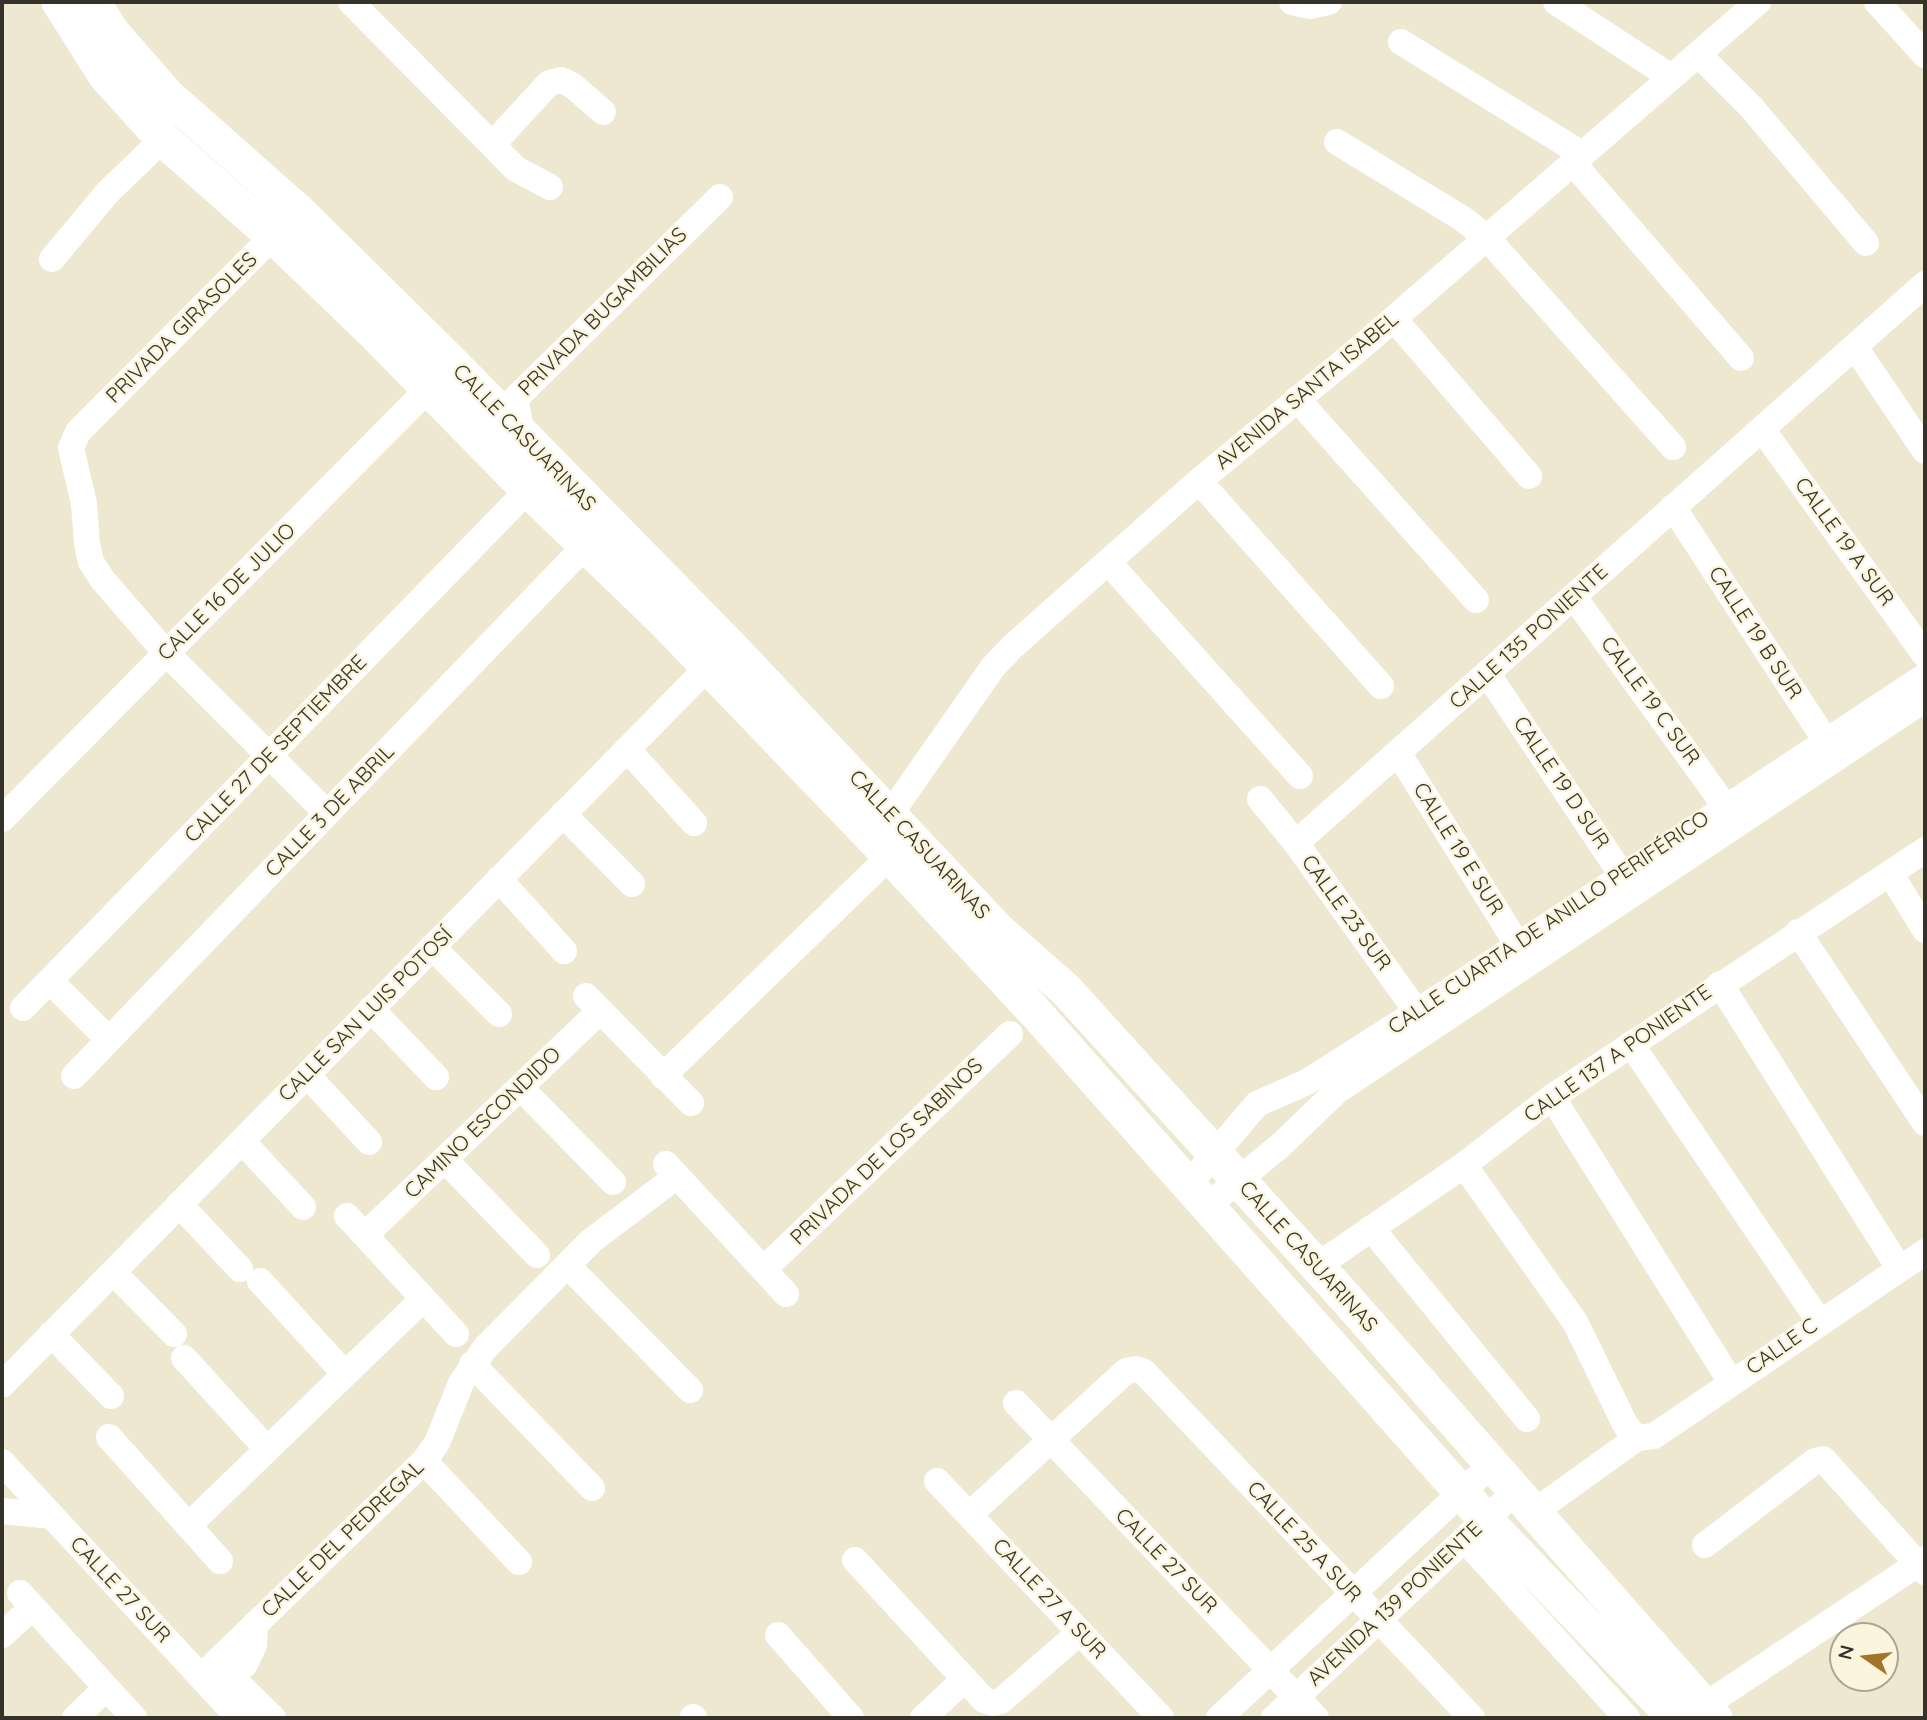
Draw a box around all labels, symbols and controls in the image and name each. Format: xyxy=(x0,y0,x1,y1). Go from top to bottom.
street label: PRIVADA BUGAMBILIAS xyxy=(514,223,692,401)
street label: PRIVADA GIRASOLES xyxy=(101,247,263,409)
street label: AVENIDA SANTA ISABEL xyxy=(1210,307,1404,475)
street label: CALLE CASUARINAS xyxy=(447,359,601,517)
street label: CALLE 19 A SUR xyxy=(1789,473,1899,611)
street label: CALLE 16 DE JULIO xyxy=(153,518,301,666)
street label: CALLE 135 PONIENTE xyxy=(1445,559,1613,715)
street label: CALLE 19 B SUR xyxy=(1703,562,1807,704)
street label: CALLE 19 C SUR xyxy=(1595,632,1705,770)
street label: CALLE 27 DE SEPTIEMBRE xyxy=(180,650,372,848)
street label: CALLE 19 D SUR xyxy=(1507,712,1615,854)
street label: CALLE 3 DE ABRIL xyxy=(260,739,400,883)
street label: CALLE CASUARINAS xyxy=(843,765,995,925)
street label: CALLE 19 E SUR xyxy=(1407,778,1509,920)
street label: CALLE CUARTA DE ANILLO PERIFÉRICO xyxy=(1384,806,1714,1040)
street label: CALLE 23 SUR xyxy=(1296,850,1396,976)
street label: CALLE SAN LUIS POTOSÍ xyxy=(274,923,458,1107)
street label: CALLE 137 A PONIENTE xyxy=(1519,980,1717,1128)
street label: CAMINO ESCONDIDO xyxy=(400,1042,566,1204)
street label: PRIVADA DE LOS SABINOS xyxy=(786,1053,988,1251)
street label: CALLE CASUARINAS xyxy=(1233,1176,1383,1338)
street label: CALLE C xyxy=(1742,1313,1822,1381)
street label: CALLE DEL PEDREGAL xyxy=(257,1455,429,1623)
street label: CALLE 25 A SUR xyxy=(1241,1476,1367,1608)
street label: CALLE 27 SUR xyxy=(1110,1503,1222,1619)
street label: AVENIDA 139 PONIENTE xyxy=(1302,1516,1488,1692)
street label: CALLE 27 SUR xyxy=(64,1532,176,1648)
street label: CALLE 27 A SUR xyxy=(987,1534,1111,1664)
north arrow xyxy=(1829,1622,1899,1692)
text: N xyxy=(1832,1643,1859,1662)

